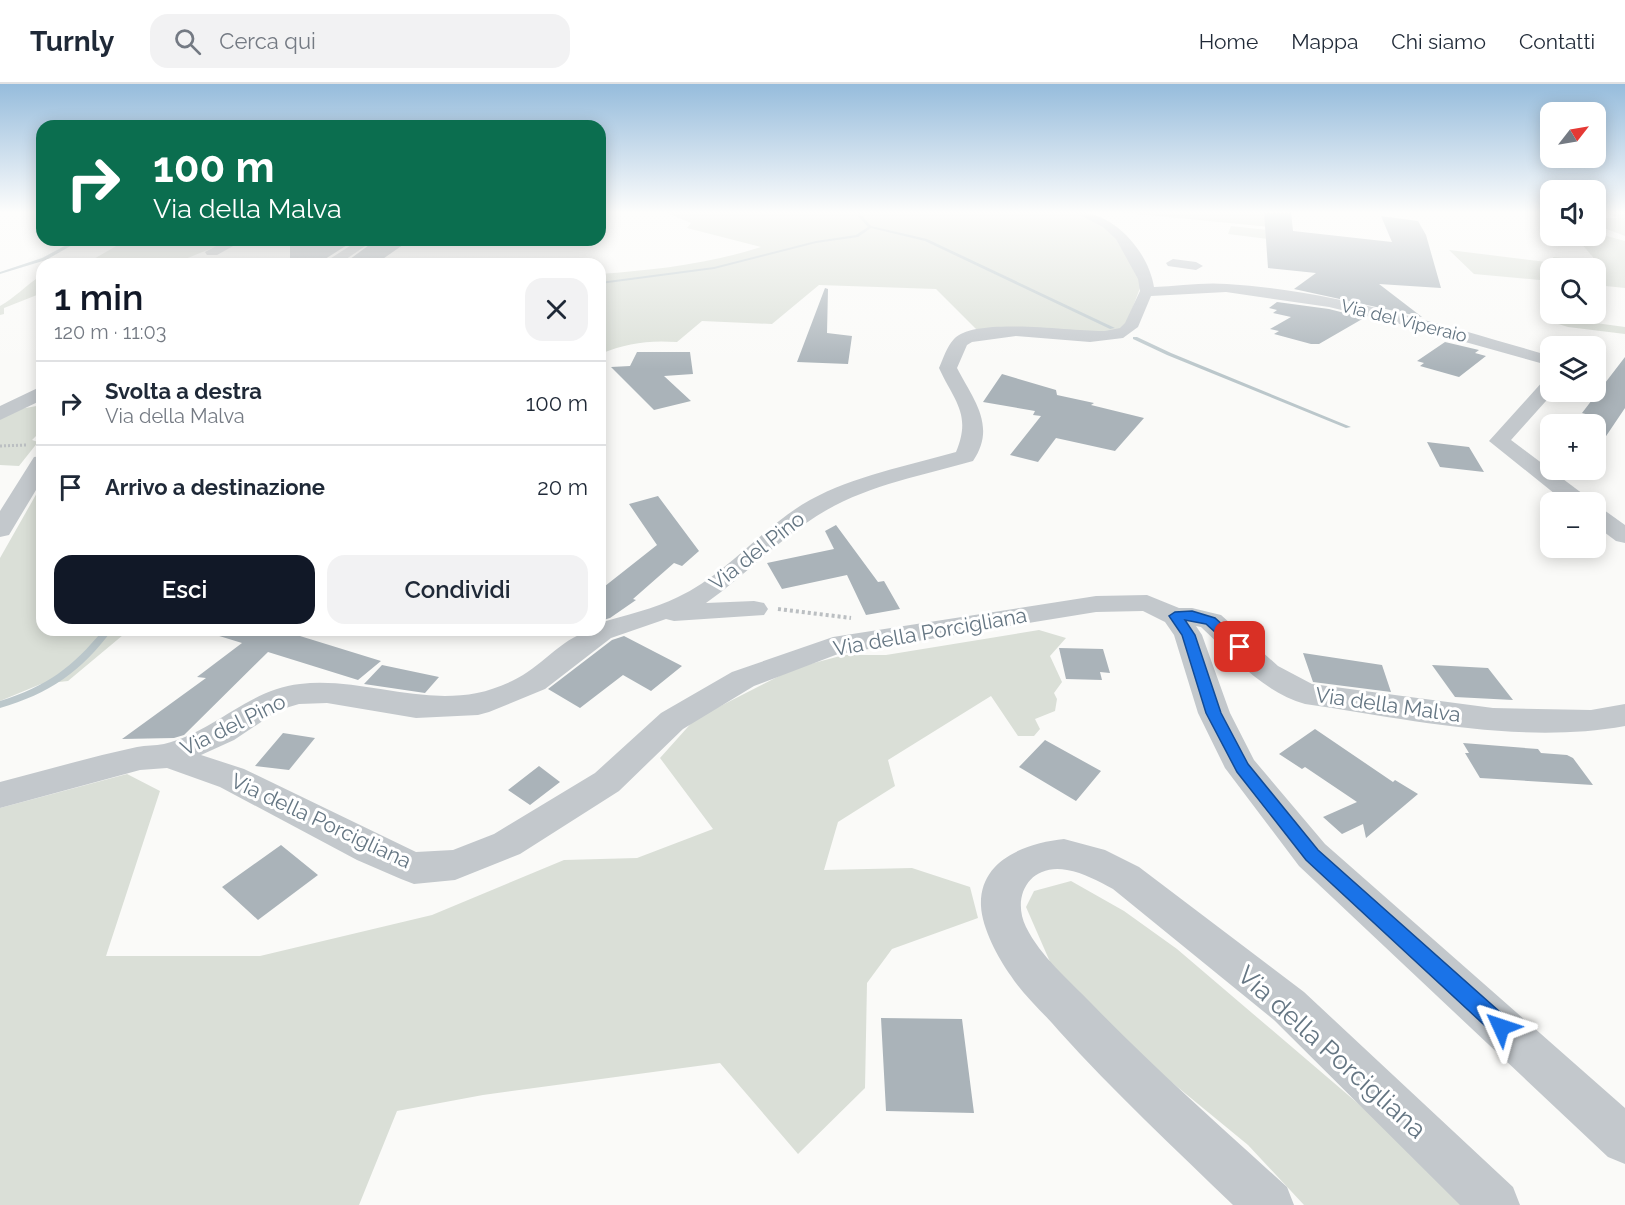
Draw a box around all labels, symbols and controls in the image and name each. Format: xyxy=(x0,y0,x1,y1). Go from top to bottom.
search box xyxy=(150,14,570,68)
text: Turnly xyxy=(30,25,114,58)
icon: search xyxy=(171,25,204,58)
text: Cerca qui xyxy=(219,28,316,54)
text: Home xyxy=(1199,29,1258,54)
text: Mappa xyxy=(1291,29,1358,54)
text: Chi siamo xyxy=(1391,29,1486,54)
text: Contatti xyxy=(1519,29,1595,54)
north arrow xyxy=(1540,102,1606,168)
map controls xyxy=(1540,102,1606,558)
text: 100 m xyxy=(153,143,275,192)
icon: right xyxy=(54,144,132,222)
button: sound xyxy=(1540,180,1606,246)
text: Via della Malva xyxy=(153,193,342,224)
button: search xyxy=(1540,258,1606,324)
text: 1 min xyxy=(54,276,143,318)
button: close xyxy=(525,278,588,341)
street label: Via del Viperaio xyxy=(1339,295,1470,346)
text: 120 m · 11:03 xyxy=(54,320,166,344)
button: layers xyxy=(1540,336,1606,402)
text: Svolta a destra xyxy=(105,378,262,404)
icon: right xyxy=(54,387,87,420)
text: 100 m xyxy=(526,390,588,416)
text: Via della Malva xyxy=(105,404,245,428)
button: + xyxy=(1540,414,1606,480)
icon: arrive xyxy=(54,471,87,504)
text: Arrivo a destinazione xyxy=(105,474,325,500)
text: 20 m xyxy=(537,474,588,500)
button: − xyxy=(1540,492,1606,558)
street label: Via del Pino xyxy=(704,506,809,596)
button: Esci xyxy=(54,555,315,624)
button: Condividi xyxy=(327,555,588,624)
street label: Via della Porcigliana xyxy=(831,602,1029,661)
pin xyxy=(1214,621,1265,672)
icon: arrive xyxy=(1223,630,1256,663)
street label: Via della Malva xyxy=(1314,682,1462,727)
street label: Via del Pino xyxy=(176,688,289,761)
street label: Via della Porcigliana xyxy=(227,768,415,873)
street label: Via della Porcigliana xyxy=(1232,960,1432,1144)
position arrow xyxy=(1469,995,1533,1059)

